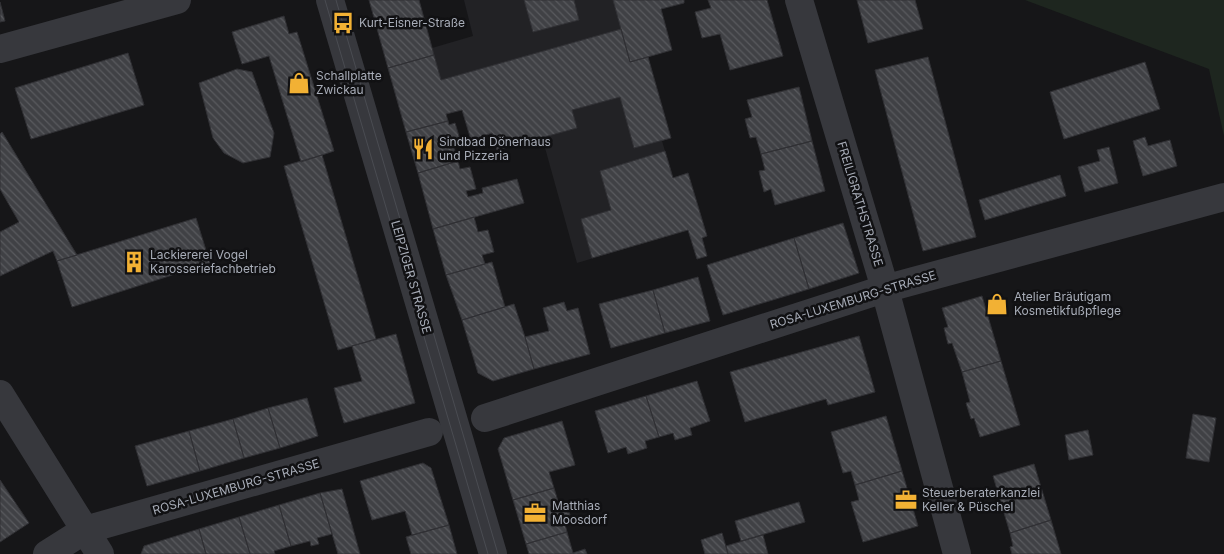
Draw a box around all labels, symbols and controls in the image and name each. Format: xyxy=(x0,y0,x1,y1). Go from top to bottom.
bus stop icon: Kurt-Eisner-Straße xyxy=(330,10,356,36)
place label: Kurt-Eisner-Straße xyxy=(359,15,465,30)
place label: Schallplatte Zwickau xyxy=(316,68,382,97)
shop icon: Schallplatte Zwickau xyxy=(286,70,312,96)
place label: Sindbad Dönerhaus und Pizzeria xyxy=(439,134,551,163)
restaurant icon: Sindbad Dönerhaus und Pizzeria xyxy=(410,136,436,162)
street label: FREILIGRATHSTRASSE xyxy=(834,140,887,268)
street label: LEIPZIGER STRASSE xyxy=(388,219,435,335)
place label: Lackiererei Vogel Karosseriefachbetrieb xyxy=(150,247,276,276)
building icon: Lackiererei Vogel Karosseriefachbetrieb xyxy=(121,249,147,275)
street label: ROSA-LUXEMBURG-STRASSE xyxy=(768,267,938,332)
place label: Atelier Bräutigam Kosmetikfußpflege xyxy=(1014,289,1121,318)
shop icon: Atelier Bräutigam Kosmetikfußpflege xyxy=(984,291,1010,317)
street label: ROSA-LUXEMBURG-STRASSE xyxy=(151,455,321,518)
place label: Steuerberaterkanzlei Keller & Püschel xyxy=(922,485,1040,514)
office icon: Steuerberaterkanzlei Keller & Püschel xyxy=(893,487,919,513)
place label: Matthias Moosdorf xyxy=(552,498,608,527)
office icon: Matthias Moosdorf xyxy=(522,500,548,526)

